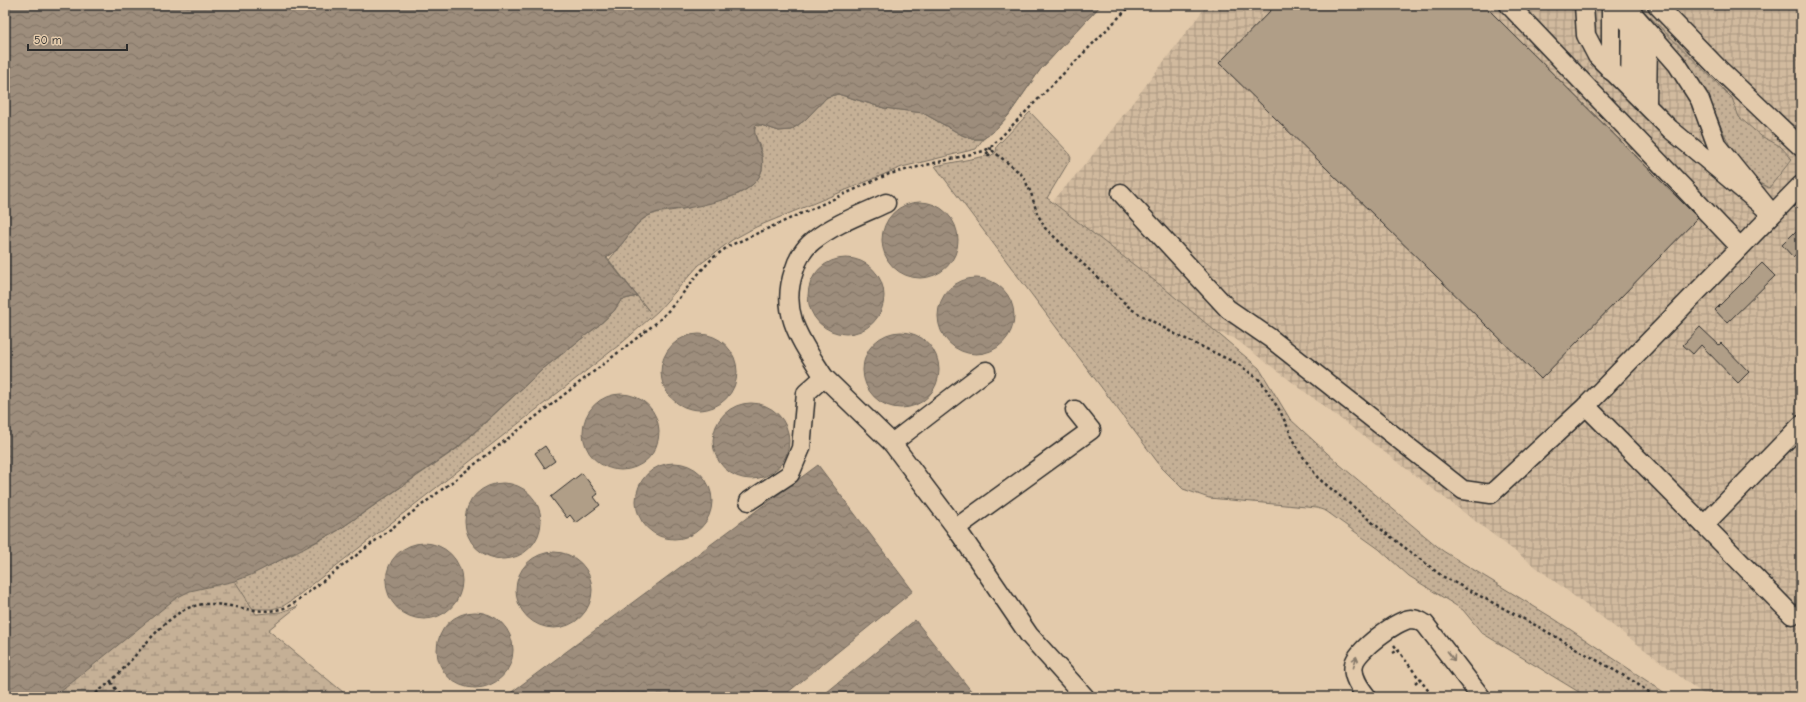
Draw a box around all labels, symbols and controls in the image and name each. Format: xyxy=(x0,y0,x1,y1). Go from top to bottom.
scale bar xyxy=(28,26,127,52)
text: 50 m xyxy=(34,33,62,47)
one-way arrow xyxy=(1447,651,1455,662)
one-way arrow xyxy=(1352,656,1360,669)

